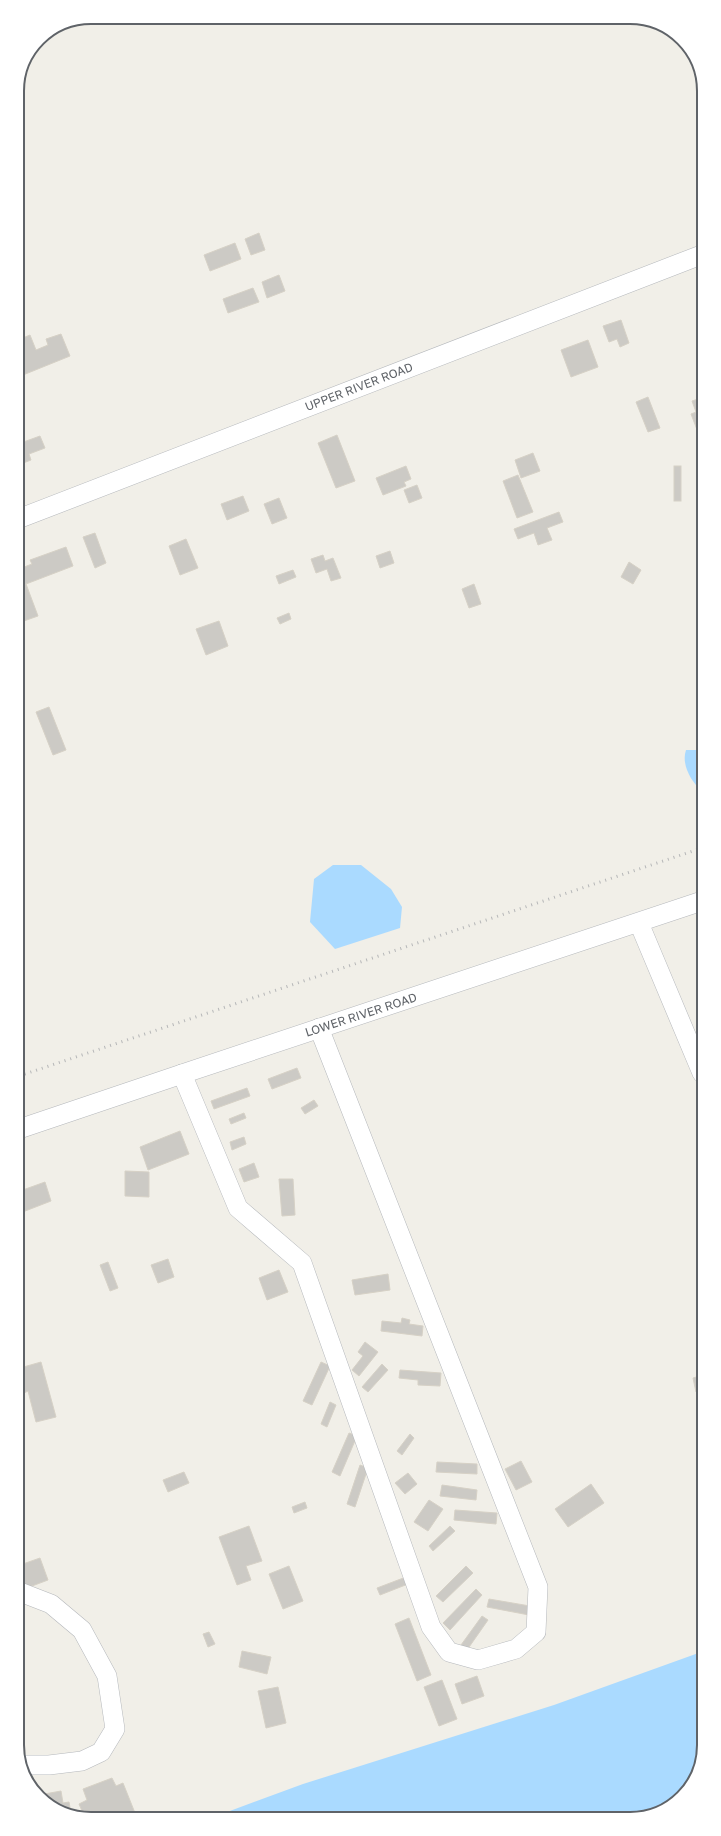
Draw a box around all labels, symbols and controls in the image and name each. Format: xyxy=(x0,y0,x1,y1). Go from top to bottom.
street label: UPPER RIVER ROAD xyxy=(303,359,415,414)
street label: LOWER RIVER ROAD xyxy=(303,989,419,1040)

